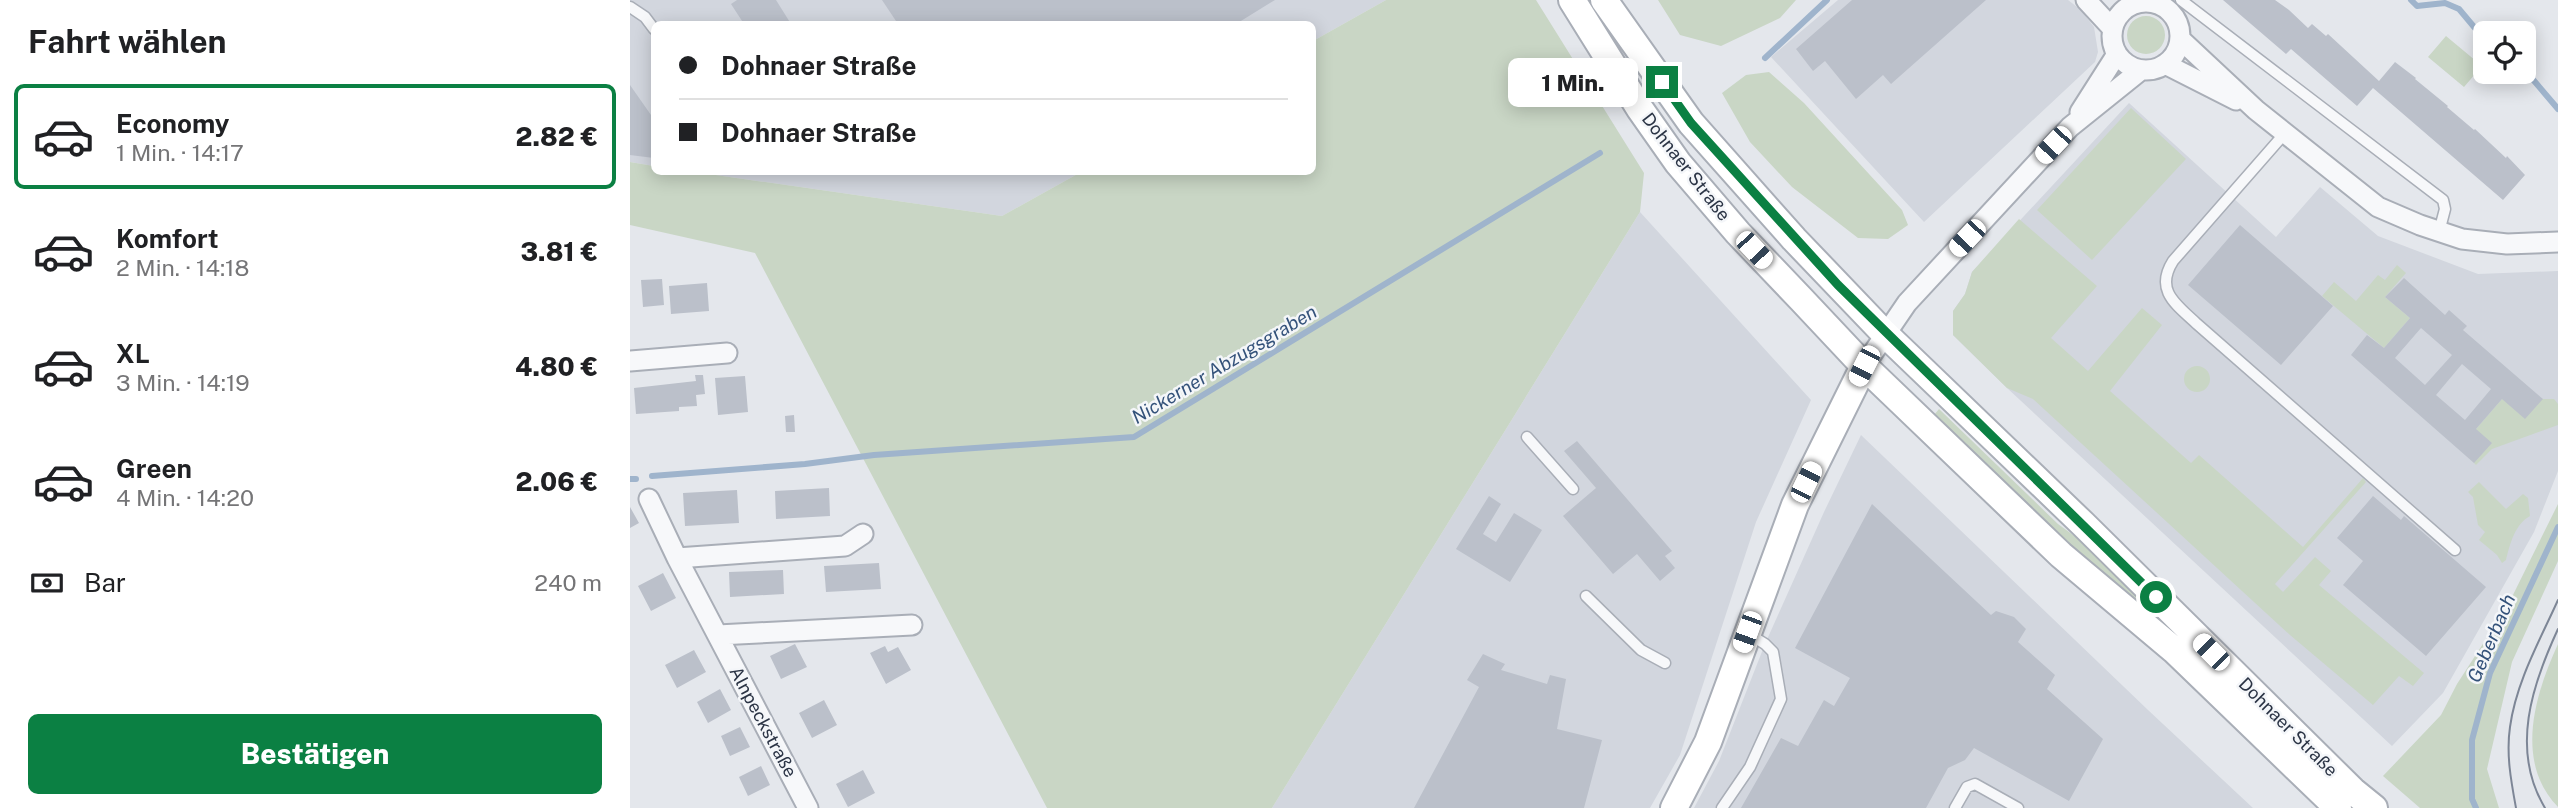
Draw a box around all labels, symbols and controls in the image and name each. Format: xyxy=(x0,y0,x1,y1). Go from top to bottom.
map controls xyxy=(2473,21,2536,84)
button: locate xyxy=(2473,21,2536,84)
text: Fahrt wählen xyxy=(28,23,227,60)
text: Dohnaer Straße xyxy=(721,50,917,81)
callout: 1 Min. xyxy=(1508,57,1637,106)
route end xyxy=(1646,66,1678,98)
text: 1 Min. xyxy=(1541,69,1605,96)
icon: car xyxy=(32,105,95,168)
text: Economy xyxy=(116,108,229,139)
street label: Dohnaer Straße xyxy=(1638,109,1735,225)
text: Dohnaer Straße xyxy=(721,117,917,148)
text: 2.82 € xyxy=(516,121,598,152)
car xyxy=(2031,122,2076,168)
text: 1 Min. · 14:17 xyxy=(116,139,244,166)
car xyxy=(1945,215,1990,261)
icon: car xyxy=(32,220,95,283)
text: Komfort xyxy=(116,223,218,254)
car xyxy=(1732,227,1777,273)
text: 3.81 € xyxy=(520,236,598,267)
text: 2 Min. · 14:18 xyxy=(116,254,249,281)
water label: Nickerner Abzugsgraben xyxy=(1128,300,1320,428)
icon: car xyxy=(32,335,95,398)
text: XL xyxy=(116,338,150,369)
car xyxy=(1846,343,1883,389)
text: 4.80 € xyxy=(515,351,598,382)
text: 3 Min. · 14:19 xyxy=(116,369,250,396)
icon: car xyxy=(32,450,95,513)
text: Green xyxy=(116,453,192,484)
car xyxy=(1788,459,1825,505)
text: 2.06 € xyxy=(516,466,598,497)
text: 4 Min. · 14:20 xyxy=(116,484,254,511)
icon: cash xyxy=(28,564,66,602)
text: Bar xyxy=(84,567,126,598)
text: 240 m xyxy=(534,569,602,596)
route start xyxy=(2140,581,2172,613)
water label: Geberbach xyxy=(2463,591,2519,685)
car xyxy=(1730,609,1765,655)
car xyxy=(2189,630,2234,674)
street label: Alnpeckstraße xyxy=(725,663,801,781)
street label: Dohnaer Straße xyxy=(2235,673,2342,780)
button: Bestätigen xyxy=(28,714,602,794)

